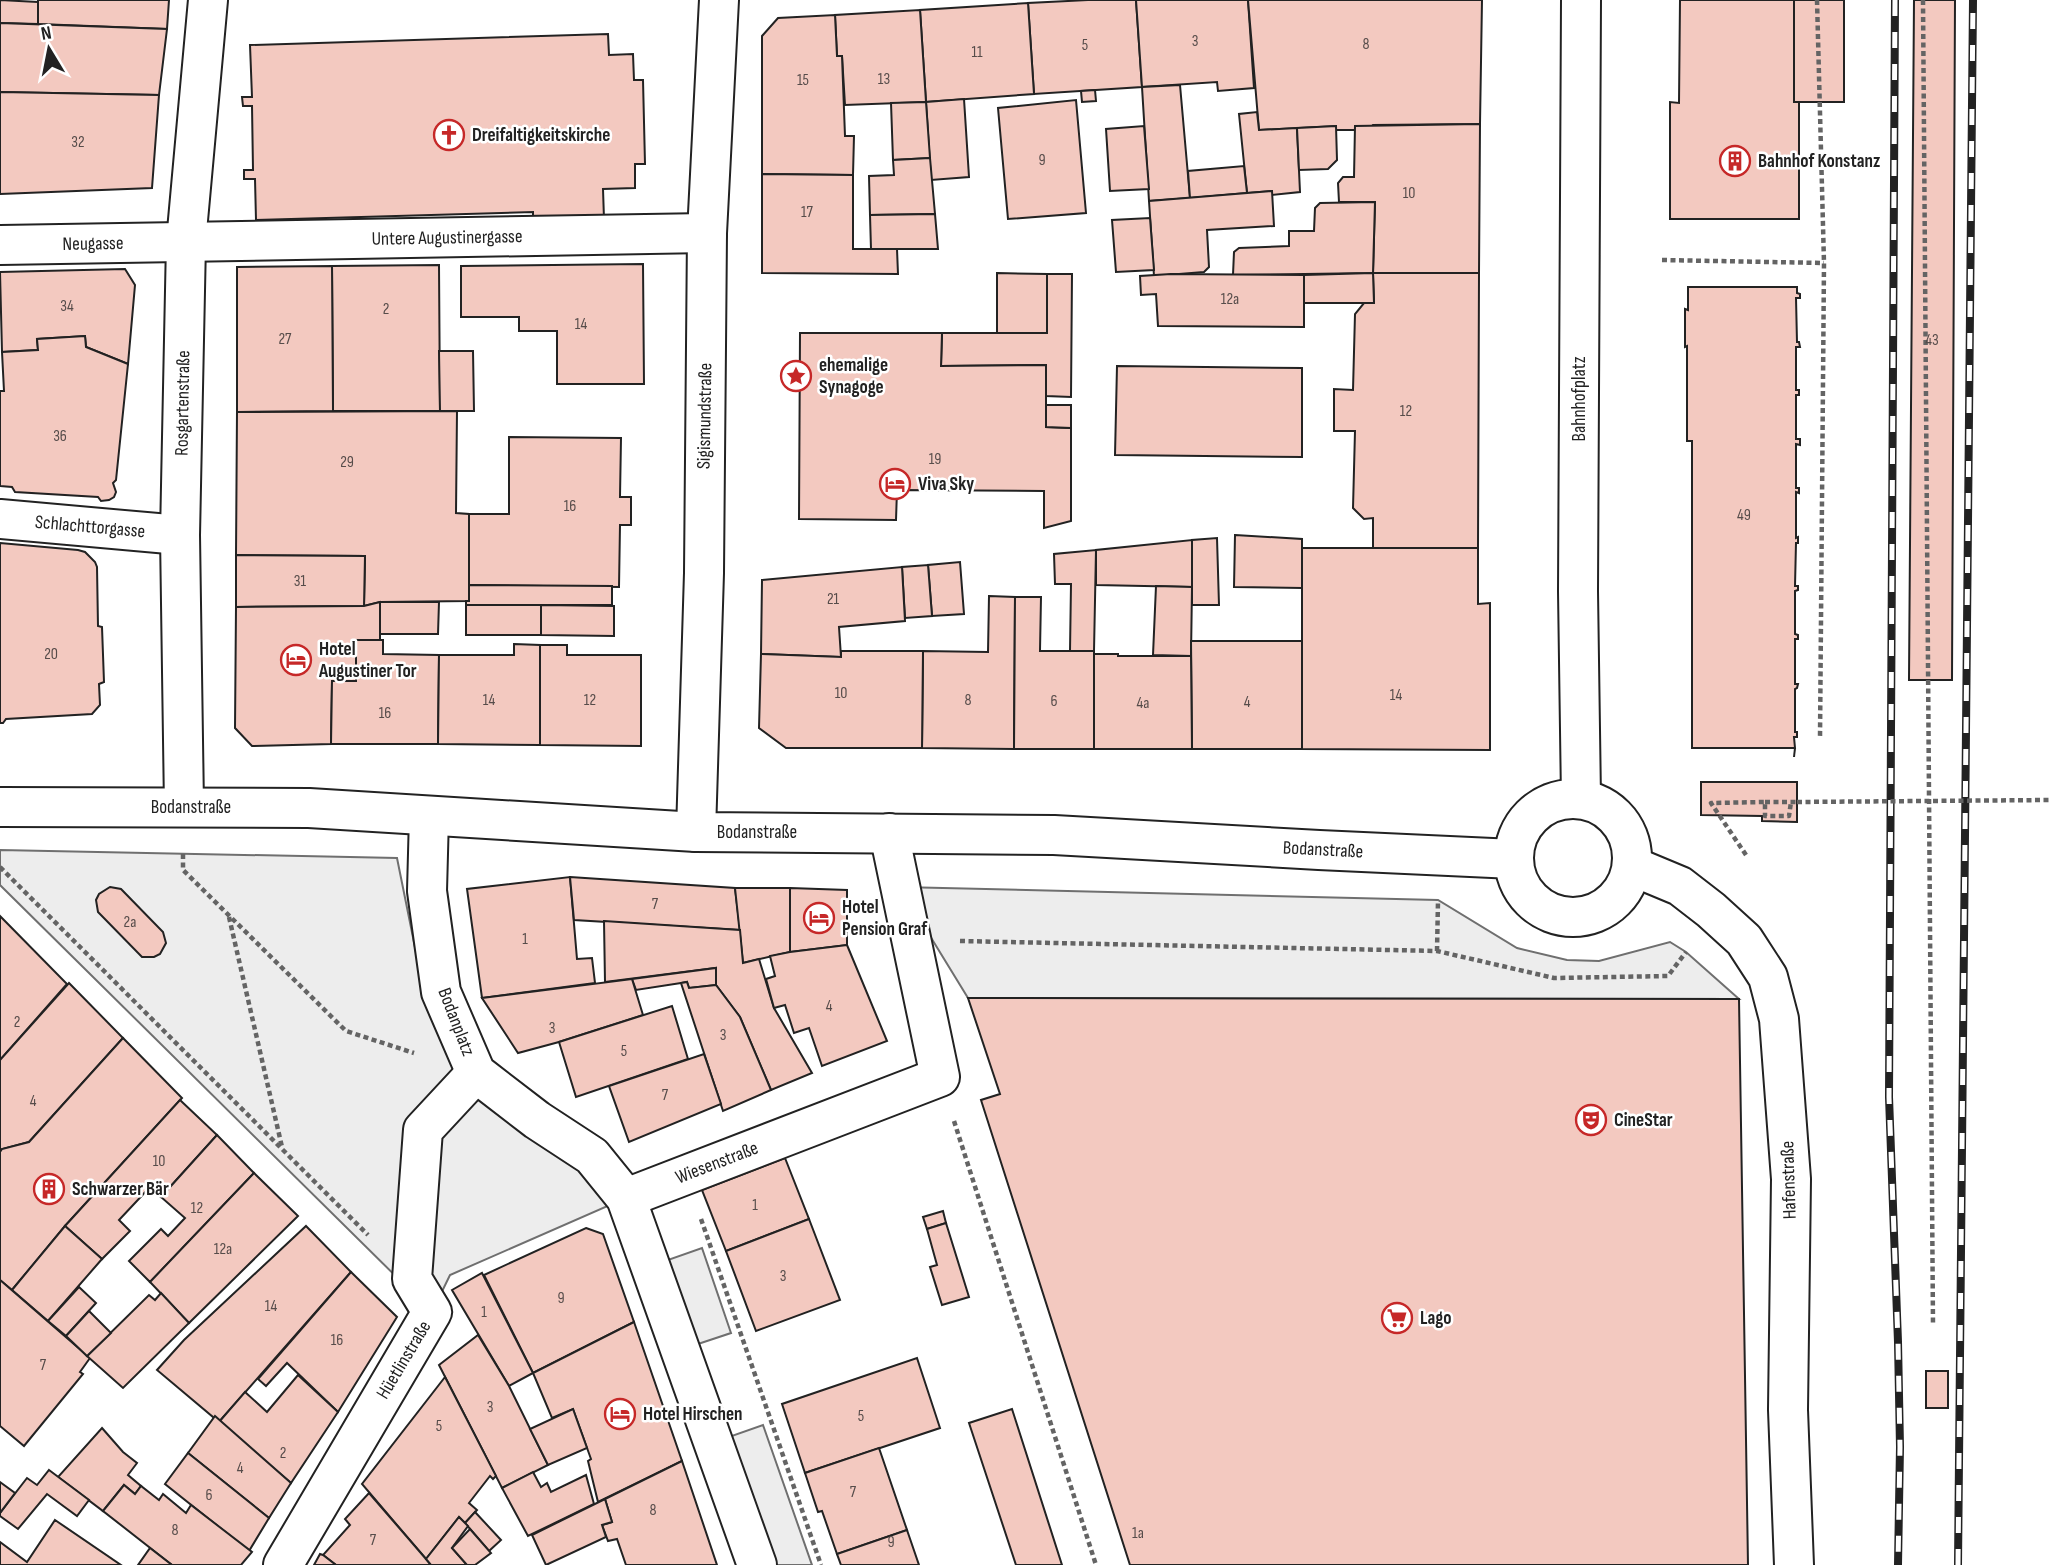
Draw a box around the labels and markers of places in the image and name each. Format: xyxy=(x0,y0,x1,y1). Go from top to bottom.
church icon: Dreifaltigkeitskirche xyxy=(432,118,466,152)
place label: Dreifaltigkeitskirche xyxy=(472,124,610,147)
building icon: Bahnhof Konstanz xyxy=(1718,144,1752,178)
place label: Bahnhof Konstanz xyxy=(1758,150,1880,173)
place label: ehemalige Synagoge xyxy=(819,354,888,399)
place icon: ehemalige Synagoge xyxy=(779,359,813,393)
hotel icon: Viva Sky xyxy=(878,467,912,501)
place label: Viva Sky xyxy=(918,473,974,496)
place label: Hotel Augustiner Tor xyxy=(318,638,417,683)
hotel icon: Hotel Augustiner Tor xyxy=(279,643,313,677)
place label: Hotel Pension Graf xyxy=(842,896,928,941)
hotel icon: Hotel Pension Graf xyxy=(802,901,836,935)
theatre icon: CineStar xyxy=(1574,1103,1608,1137)
place label: CineStar xyxy=(1614,1109,1673,1132)
building icon: Schwarzer Bär xyxy=(32,1172,66,1206)
place label: Schwarzer Bär xyxy=(72,1178,169,1201)
supermarket icon: Lago xyxy=(1380,1301,1414,1335)
place label: Lago xyxy=(1420,1307,1452,1330)
hotel icon: Hotel Hirschen xyxy=(603,1397,637,1431)
place label: Hotel Hirschen xyxy=(643,1403,743,1426)

